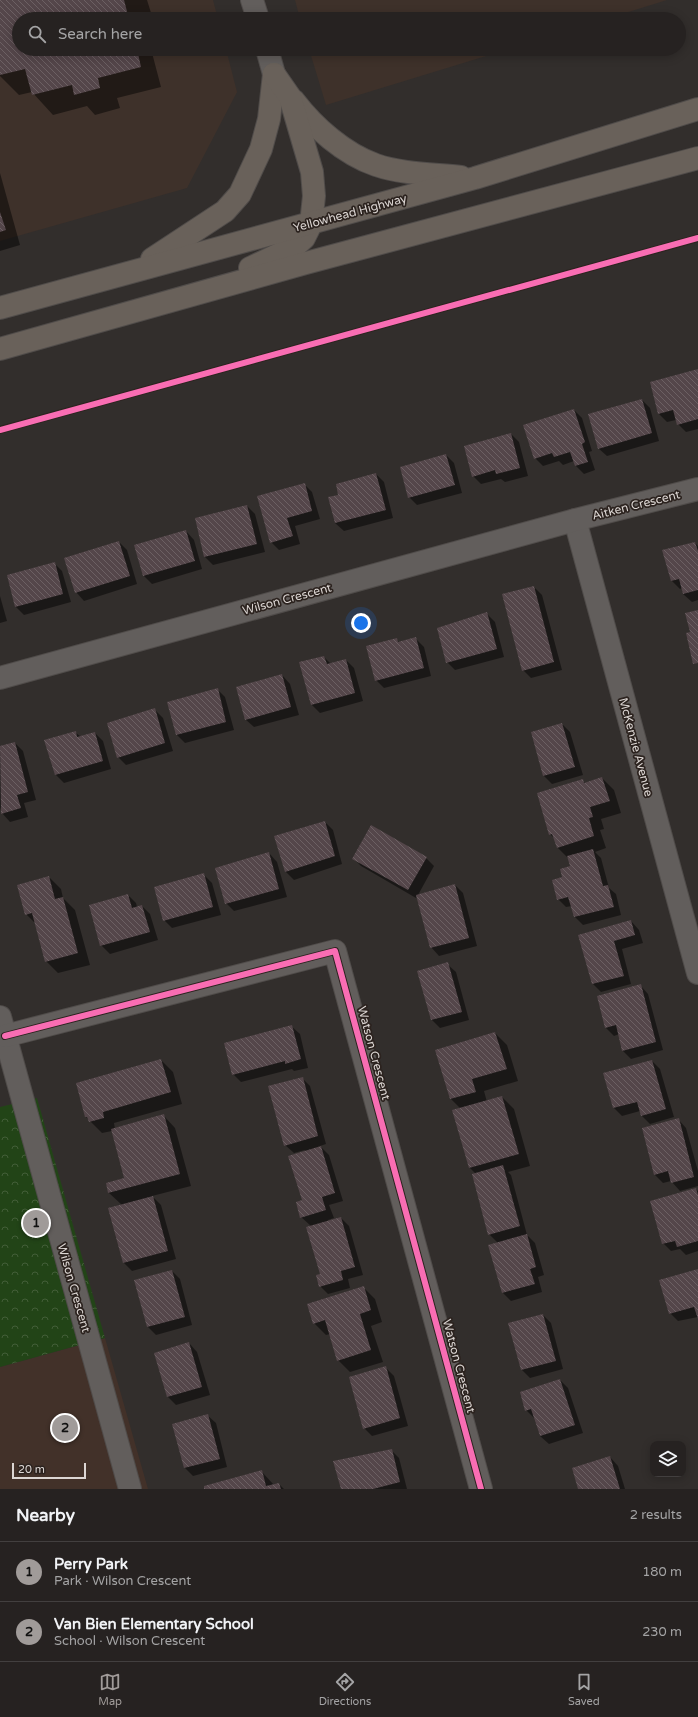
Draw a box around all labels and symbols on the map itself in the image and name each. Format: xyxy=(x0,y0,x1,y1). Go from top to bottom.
street label: Yellowhead Highway xyxy=(292,191,409,235)
street label: Aitken Crescent xyxy=(591,487,682,523)
street label: Wilson Crescent xyxy=(241,580,333,618)
your location xyxy=(351,613,371,633)
street label: McKenzie Avenue xyxy=(616,696,656,798)
street label: Watson Crescent xyxy=(355,1005,393,1102)
pin: 1 xyxy=(23,1208,49,1238)
street label: Wilson Crescent xyxy=(55,1242,93,1334)
street label: Watson Crescent xyxy=(440,1318,478,1415)
pin: 2 xyxy=(52,1413,78,1443)
scale bar xyxy=(12,1461,86,1480)

